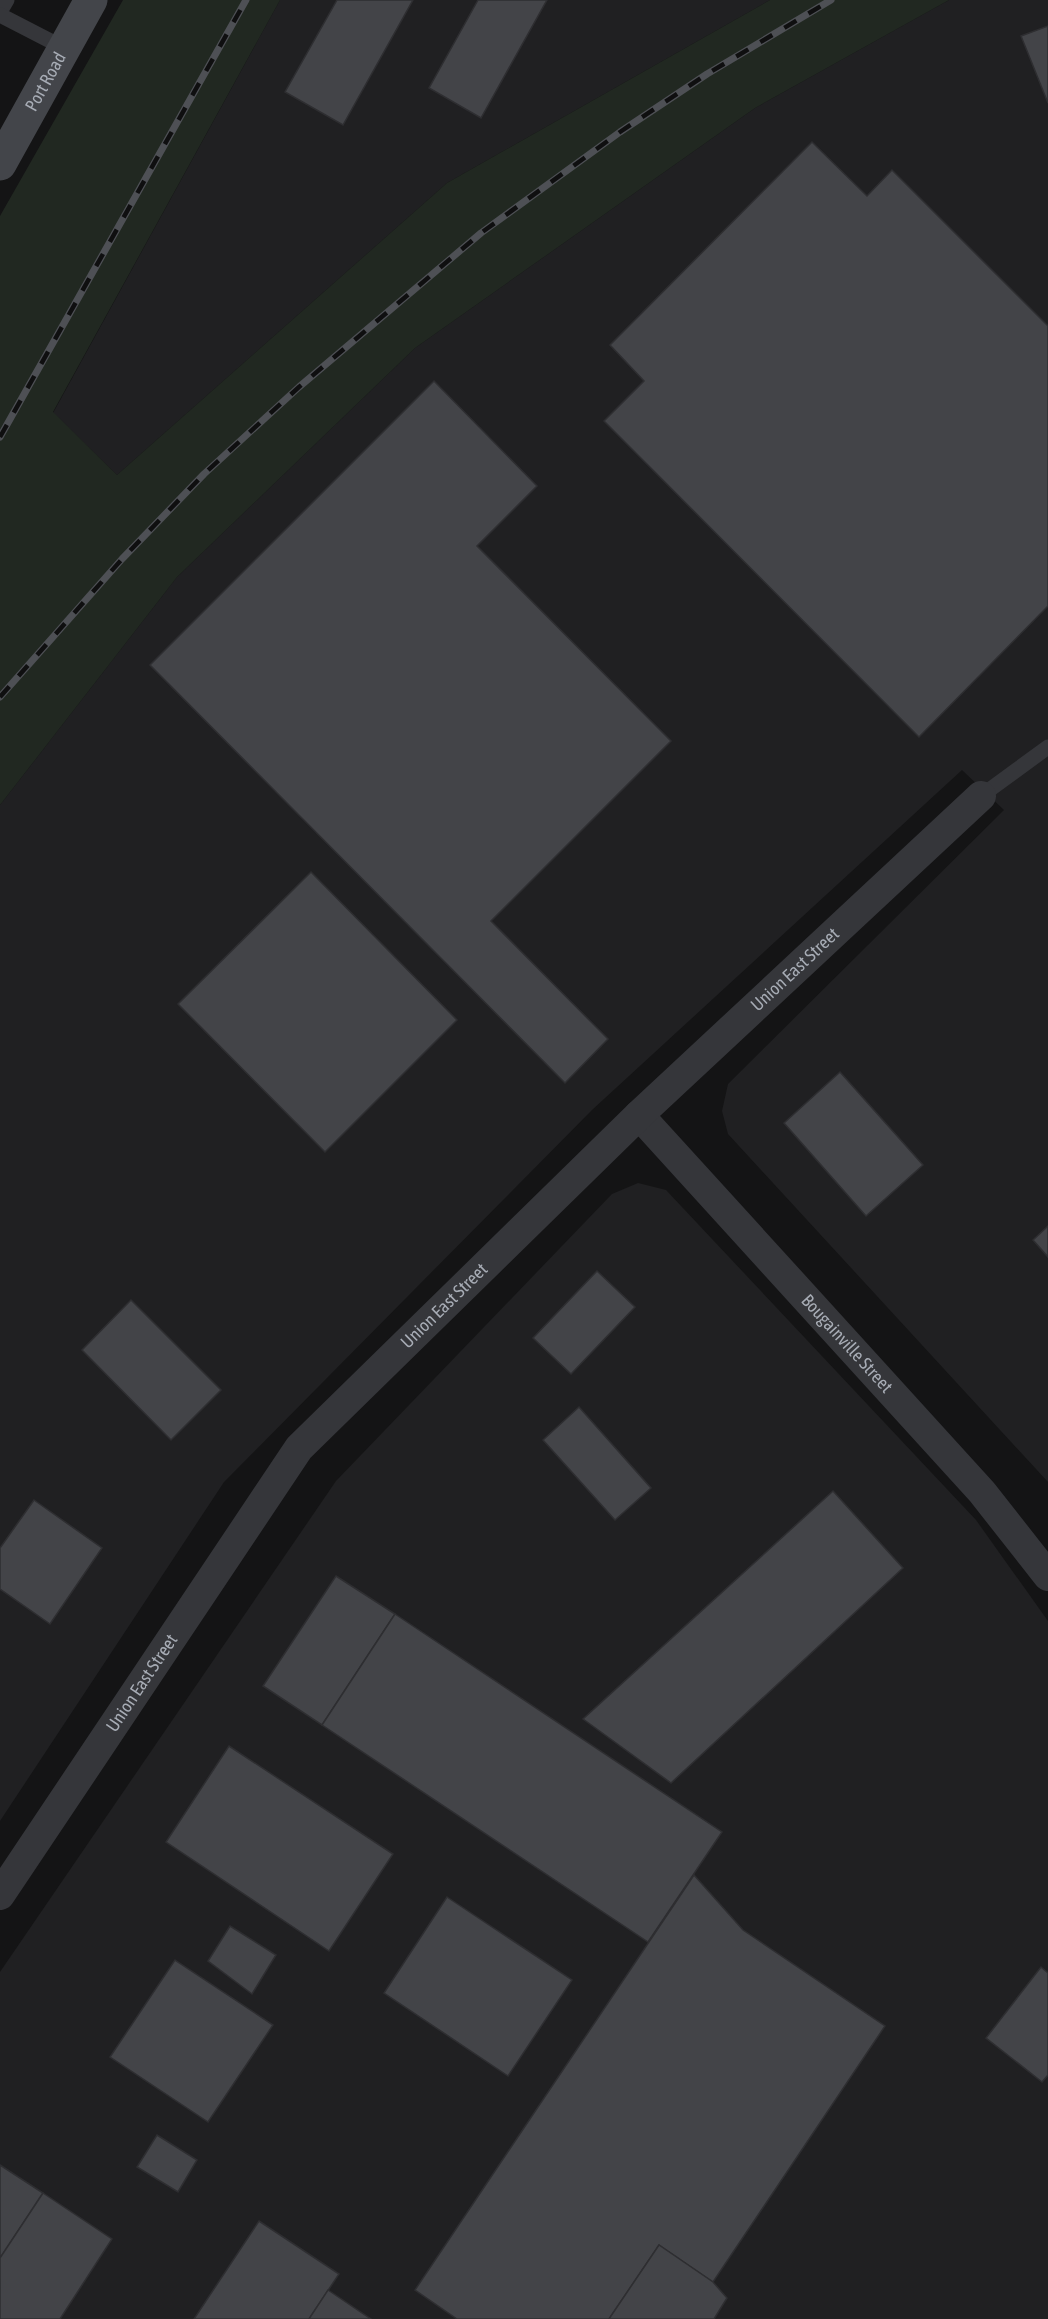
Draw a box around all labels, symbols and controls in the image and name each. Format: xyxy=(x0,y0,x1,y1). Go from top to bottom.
street label: Port Road xyxy=(20,48,70,115)
street label: Union East Street xyxy=(746,923,843,1015)
street label: Union East Street xyxy=(396,1258,491,1352)
street label: Bougainville Street xyxy=(797,1290,897,1397)
street label: Union East Street xyxy=(101,1630,181,1735)

